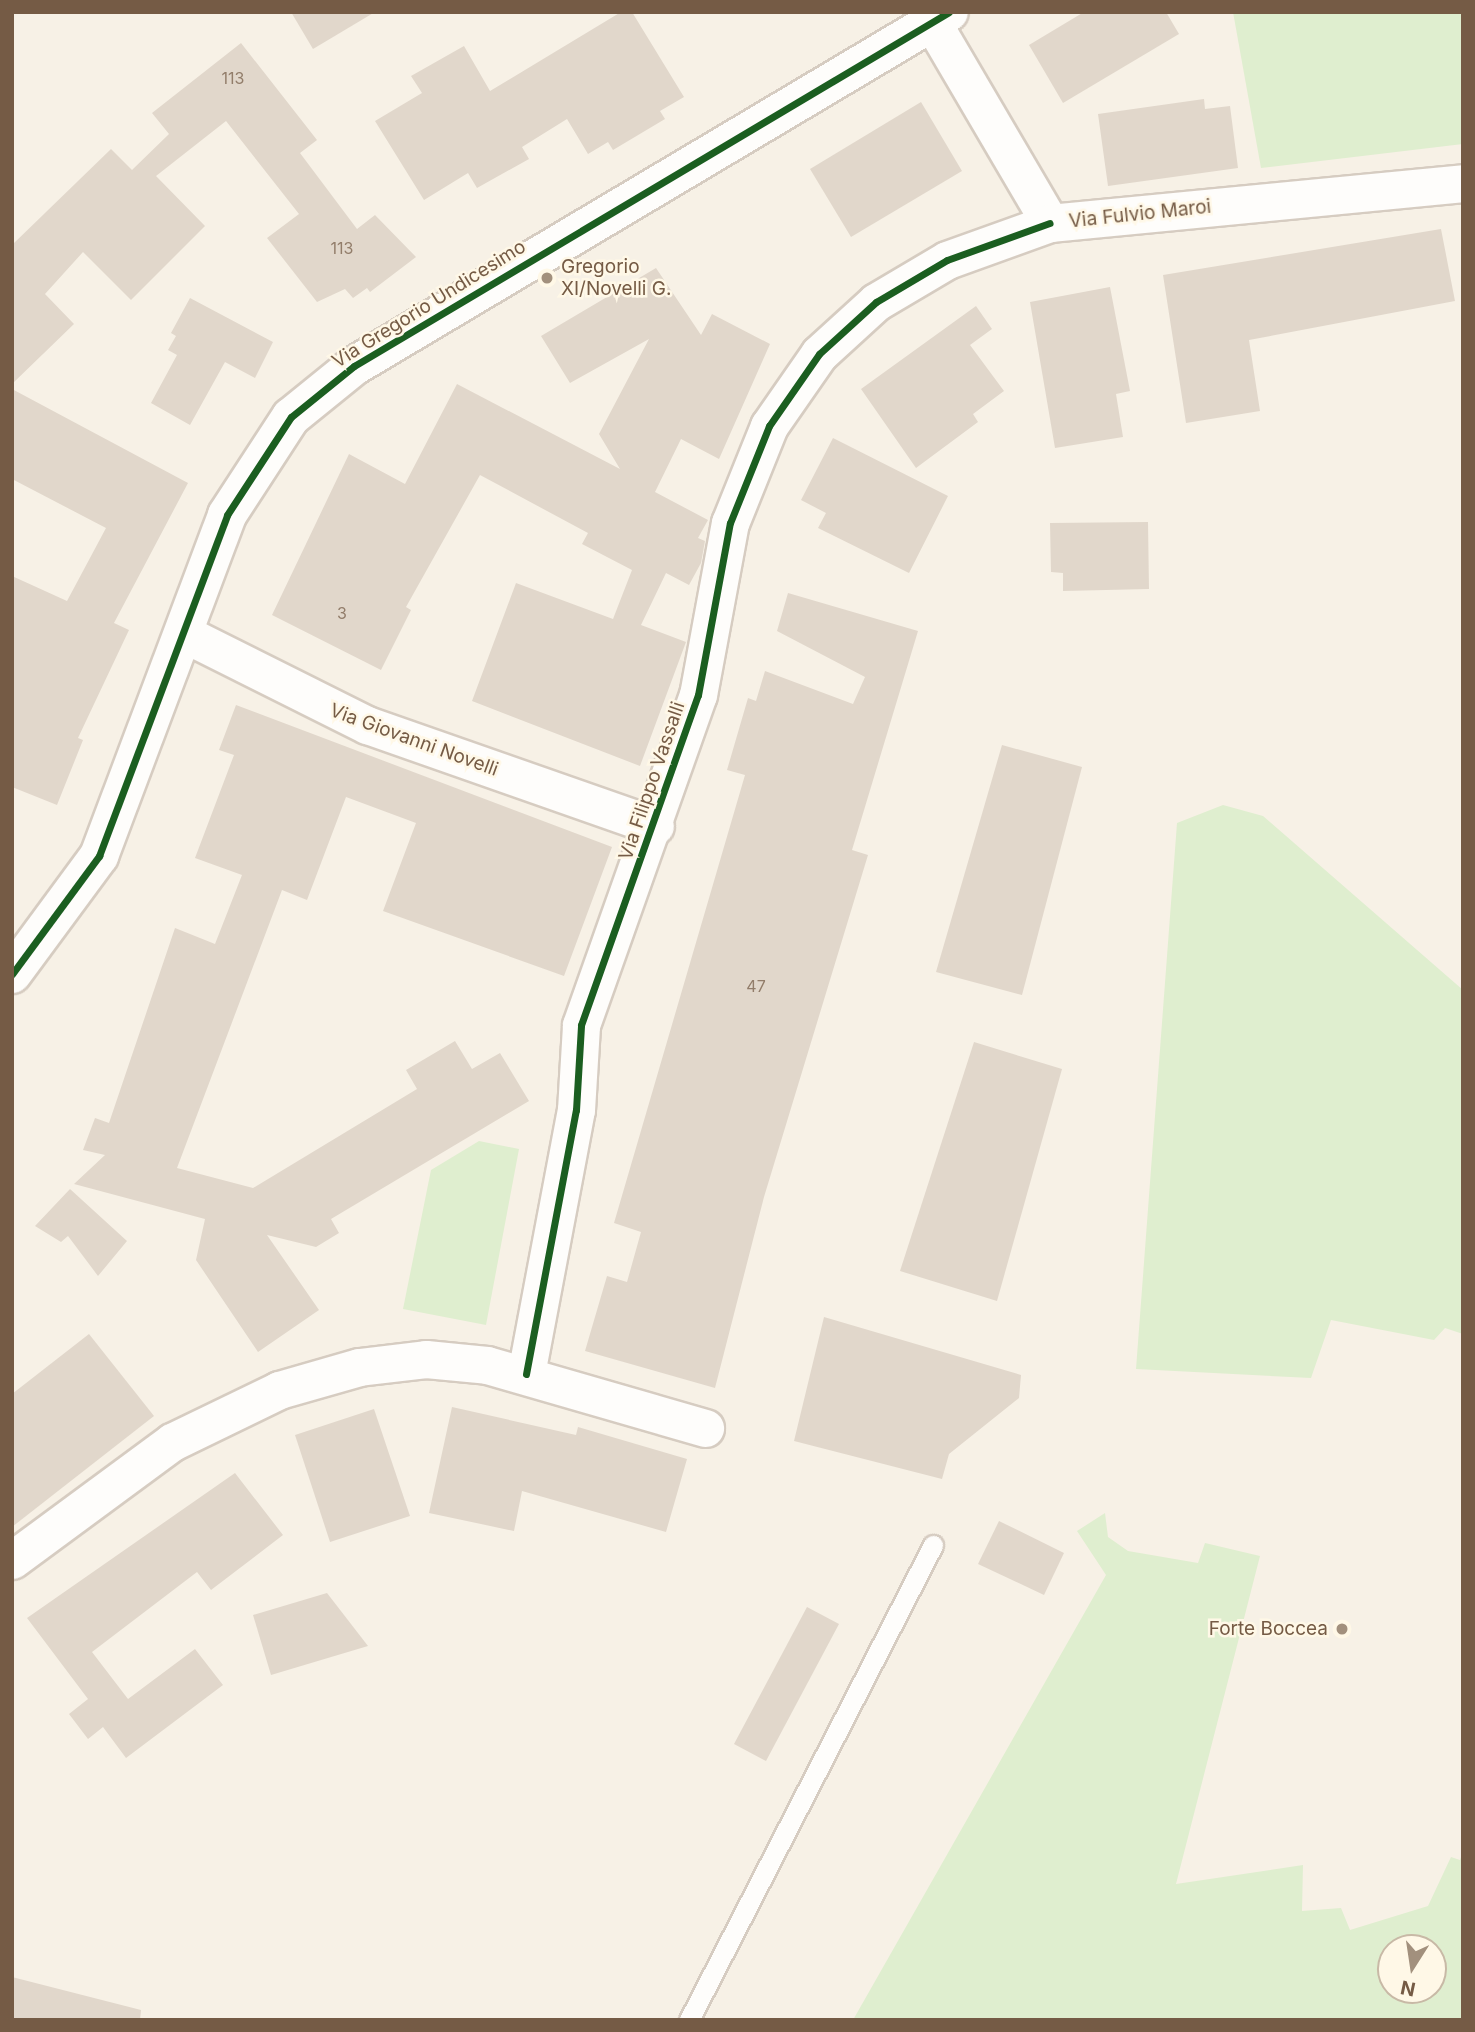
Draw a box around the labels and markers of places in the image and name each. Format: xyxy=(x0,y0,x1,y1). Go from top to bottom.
place label: Gregorio XI/Novelli G. xyxy=(561,256,671,300)
marker: Gregorio XI/Novelli G. xyxy=(539,270,555,286)
place label: Forte Boccea xyxy=(1209,1618,1328,1640)
marker: Forte Boccea xyxy=(1334,1621,1350,1637)

